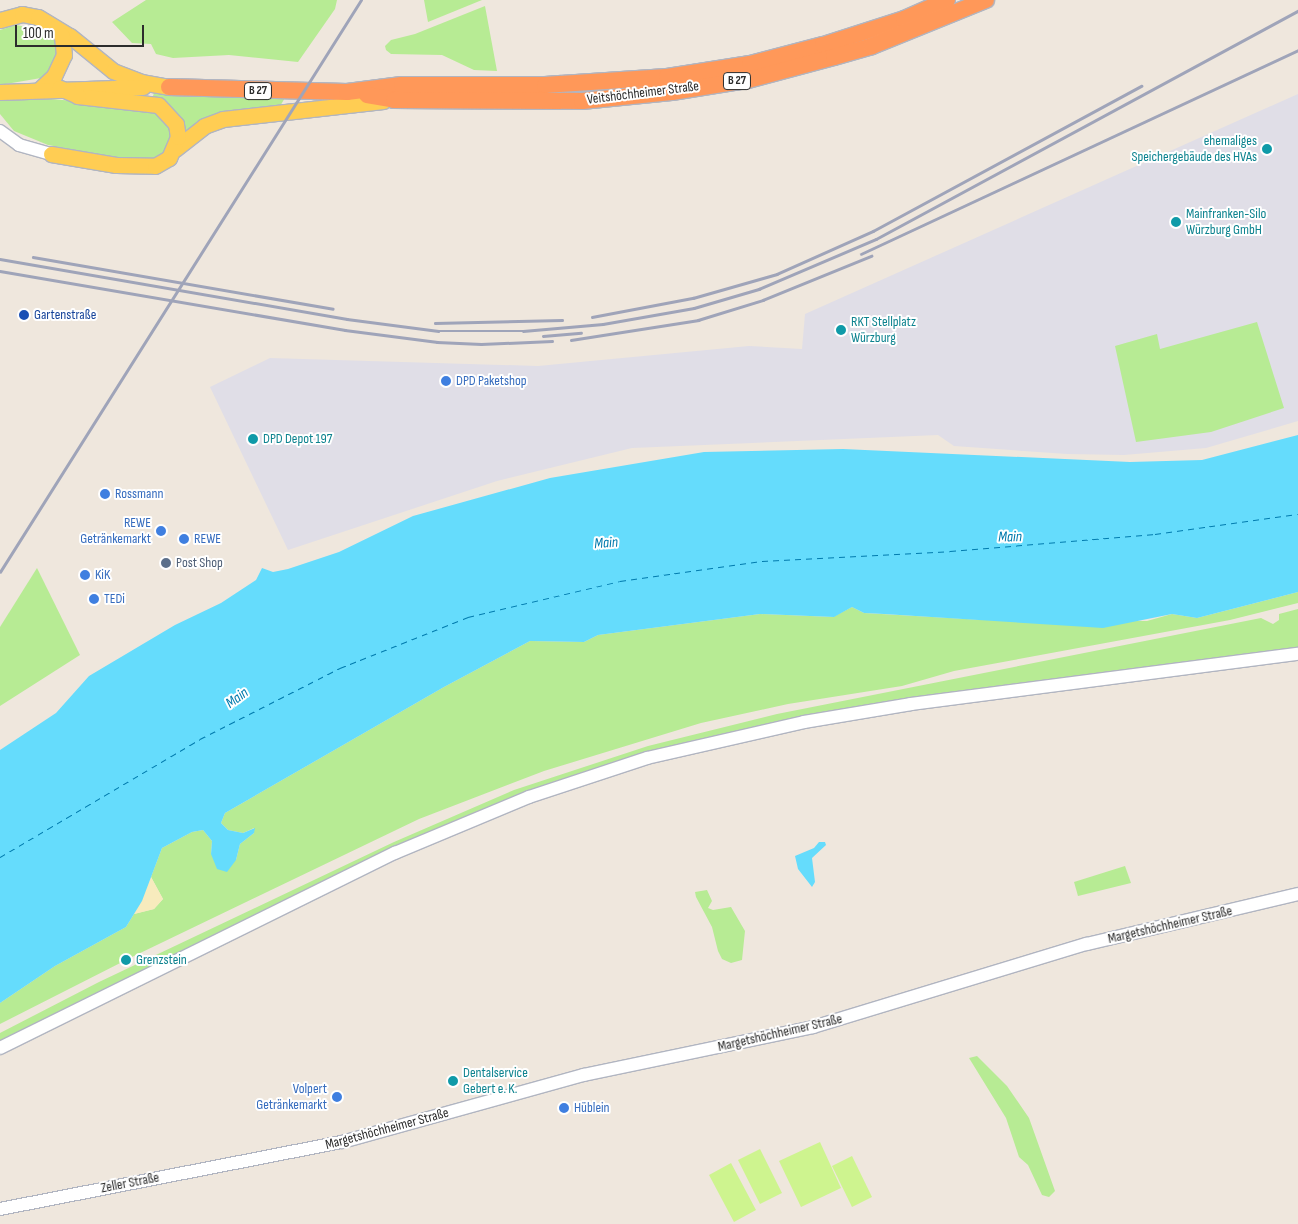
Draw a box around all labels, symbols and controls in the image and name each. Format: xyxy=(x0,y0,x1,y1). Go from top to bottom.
scale bar xyxy=(18,15,146,47)
text: 100 m xyxy=(23,24,54,43)
road number: B 27 xyxy=(722,72,752,90)
street label: Veitshöchheimer Straße xyxy=(586,78,700,108)
road number: B 27 xyxy=(243,82,273,100)
place label: ehemaliges Speichergebäude des HVAs xyxy=(1131,133,1257,166)
marker: ehemaliges Speichergebäude des HVAs xyxy=(1261,143,1273,155)
place label: Mainfranken-Silo Würzburg GmbH xyxy=(1186,206,1266,238)
marker: Mainfranken-Silo Würzburg GmbH xyxy=(1170,216,1182,228)
place label: Gartenstraße xyxy=(34,307,96,323)
marker: Gartenstraße xyxy=(18,309,30,321)
place label: RKT Stellplatz Würzburg xyxy=(851,314,916,347)
marker: RKT Stellplatz Würzburg xyxy=(835,324,847,336)
place label: DPD Paketshop xyxy=(456,373,527,389)
marker: DPD Paketshop xyxy=(440,375,452,387)
place label: DPD Depot 197 xyxy=(263,431,332,447)
marker: DPD Depot 197 xyxy=(247,433,259,445)
place label: Rossmann xyxy=(115,486,163,502)
marker: Rossmann xyxy=(99,488,111,500)
place label: REWE Getränkemarkt xyxy=(80,515,151,548)
marker: REWE Getränkemarkt xyxy=(155,525,167,537)
water label: Main xyxy=(998,528,1022,546)
place label: REWE xyxy=(194,531,221,547)
marker: REWE xyxy=(178,533,190,545)
water label: Main xyxy=(593,533,619,553)
place label: Post Shop xyxy=(176,555,223,571)
marker: Post Shop xyxy=(160,557,172,569)
place label: KiK xyxy=(95,567,110,583)
marker: KiK xyxy=(79,569,91,581)
place label: TEDi xyxy=(104,591,125,607)
marker: TEDi xyxy=(88,593,100,605)
water label: Main xyxy=(222,684,252,712)
street label: Margetshöchheimer Straße xyxy=(1106,903,1234,947)
place label: Grenzstein xyxy=(136,952,187,968)
marker: Grenzstein xyxy=(120,954,132,966)
street label: Margetshöchheimer Straße xyxy=(716,1011,844,1055)
place label: Dentalservice Gebert e. K. xyxy=(463,1065,528,1098)
marker: Dentalservice Gebert e. K. xyxy=(447,1075,459,1087)
place label: Volpert Getränkemarkt xyxy=(256,1081,327,1114)
marker: Volpert Getränkemarkt xyxy=(331,1091,343,1103)
place label: Hüblein xyxy=(574,1100,610,1116)
marker: Hüblein xyxy=(558,1102,570,1114)
street label: Margetshöchheimer Straße xyxy=(323,1104,451,1154)
street label: Zeller Straße xyxy=(99,1169,161,1197)

